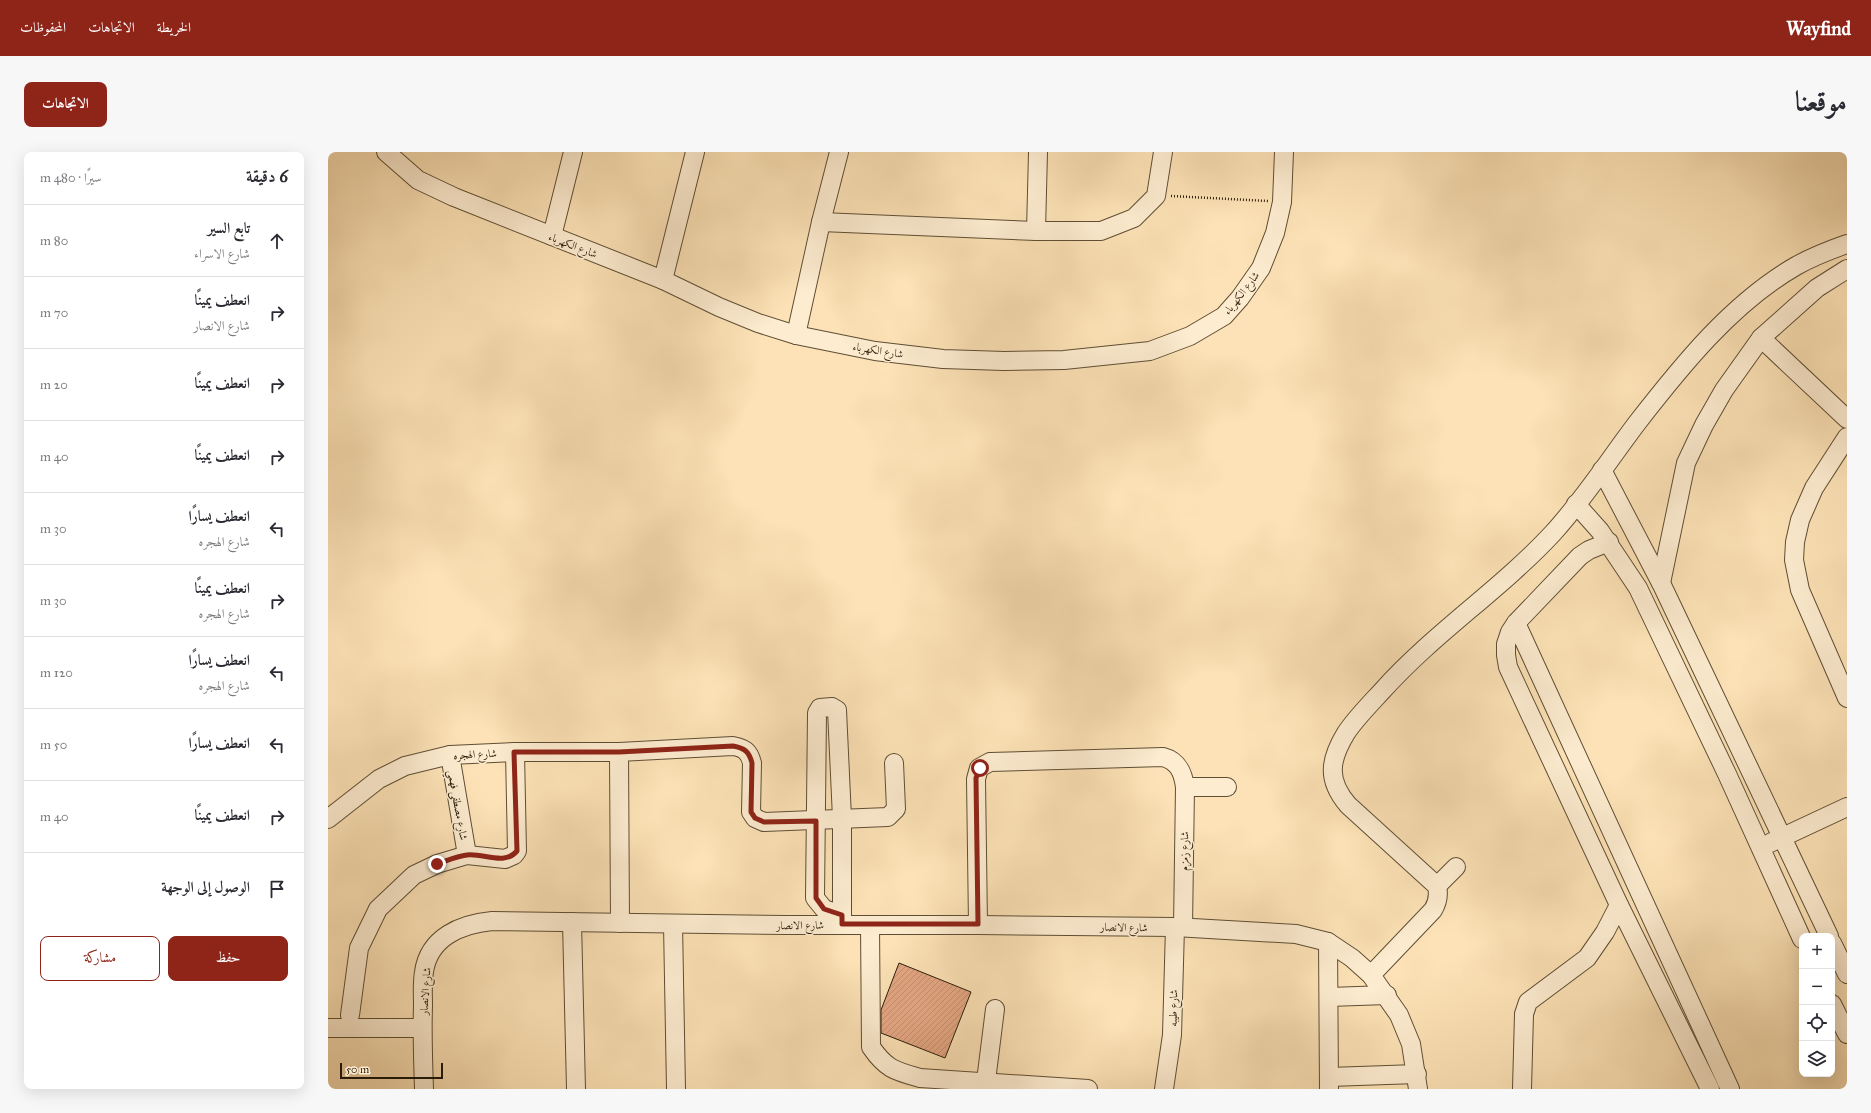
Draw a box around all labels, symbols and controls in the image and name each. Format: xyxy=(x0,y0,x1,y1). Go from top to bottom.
text: Wayfind xyxy=(1786,17,1851,40)
text: المحفوظات xyxy=(20,19,66,36)
text: الاتجاهات xyxy=(88,19,135,36)
text: الخريطة xyxy=(157,19,191,36)
button: الاتجاهات xyxy=(24,82,107,127)
text: موقعنا xyxy=(1795,84,1847,119)
text: 6 دقيقة xyxy=(246,166,288,187)
text: سيرًا · 480 m xyxy=(40,170,101,186)
text: تابع السير xyxy=(208,219,250,237)
icon: ahead xyxy=(266,230,288,252)
street label: شارع الكهرباء xyxy=(546,230,599,263)
text: 80 m xyxy=(40,233,68,249)
text: شارع الاسراء xyxy=(194,246,250,262)
street label: شارع الكهرباء xyxy=(1221,269,1265,319)
text: انعطف يمينًا xyxy=(195,291,250,309)
icon: right xyxy=(266,302,288,324)
text: 70 m xyxy=(40,305,68,321)
text: شارع الانصار xyxy=(193,318,250,334)
street label: شارع الكهرباء xyxy=(851,340,904,364)
text: انعطف يمينًا xyxy=(195,374,250,392)
icon: right xyxy=(266,374,288,396)
text: 20 m xyxy=(40,377,68,393)
text: انعطف يمينًا xyxy=(195,446,250,464)
icon: right xyxy=(266,446,288,468)
text: 40 m xyxy=(40,449,69,465)
text: انعطف يسارًا xyxy=(188,507,250,525)
icon: left xyxy=(266,518,288,540)
text: 30 m xyxy=(40,521,67,537)
text: شارع الهجره xyxy=(199,534,250,550)
text: انعطف يمينًا xyxy=(195,579,250,597)
icon: right xyxy=(266,590,288,612)
text: 30 m xyxy=(40,593,67,609)
text: شارع الهجره xyxy=(199,606,250,622)
text: انعطف يسارًا xyxy=(188,651,250,669)
icon: left xyxy=(266,662,288,684)
text: 120 m xyxy=(40,665,73,681)
text: شارع الهجره xyxy=(199,678,250,694)
text: انعطف يسارًا xyxy=(188,734,250,752)
icon: left xyxy=(266,734,288,756)
text: 50 m xyxy=(40,737,67,753)
street label: شارع الهجره xyxy=(453,747,497,765)
route start xyxy=(971,759,989,777)
street label: شارع مصطفى فهمي xyxy=(441,769,470,842)
text: انعطف يمينًا xyxy=(195,806,250,824)
icon: right xyxy=(266,806,288,828)
text: 40 m xyxy=(40,809,69,825)
street label: شارع زمزم xyxy=(1178,831,1194,871)
route end xyxy=(428,855,446,873)
text: الوصول إلى الوجهة xyxy=(161,878,250,896)
icon: arrive xyxy=(266,878,288,900)
street label: شارع الانصار xyxy=(775,919,824,935)
street label: شارع الانصار xyxy=(1099,921,1148,937)
map controls xyxy=(1799,933,1835,1077)
button: + xyxy=(1799,933,1835,969)
button: مشاركة xyxy=(40,936,160,981)
button: حفظ xyxy=(168,936,288,981)
street label: شارع الانصار xyxy=(417,967,437,1017)
button: − xyxy=(1799,969,1835,1005)
street label: شارع طيبه xyxy=(1167,989,1183,1027)
button: locate xyxy=(1799,1005,1835,1041)
button: layers xyxy=(1799,1041,1835,1077)
scale bar xyxy=(340,1061,443,1080)
text: 50 m xyxy=(346,1063,369,1076)

